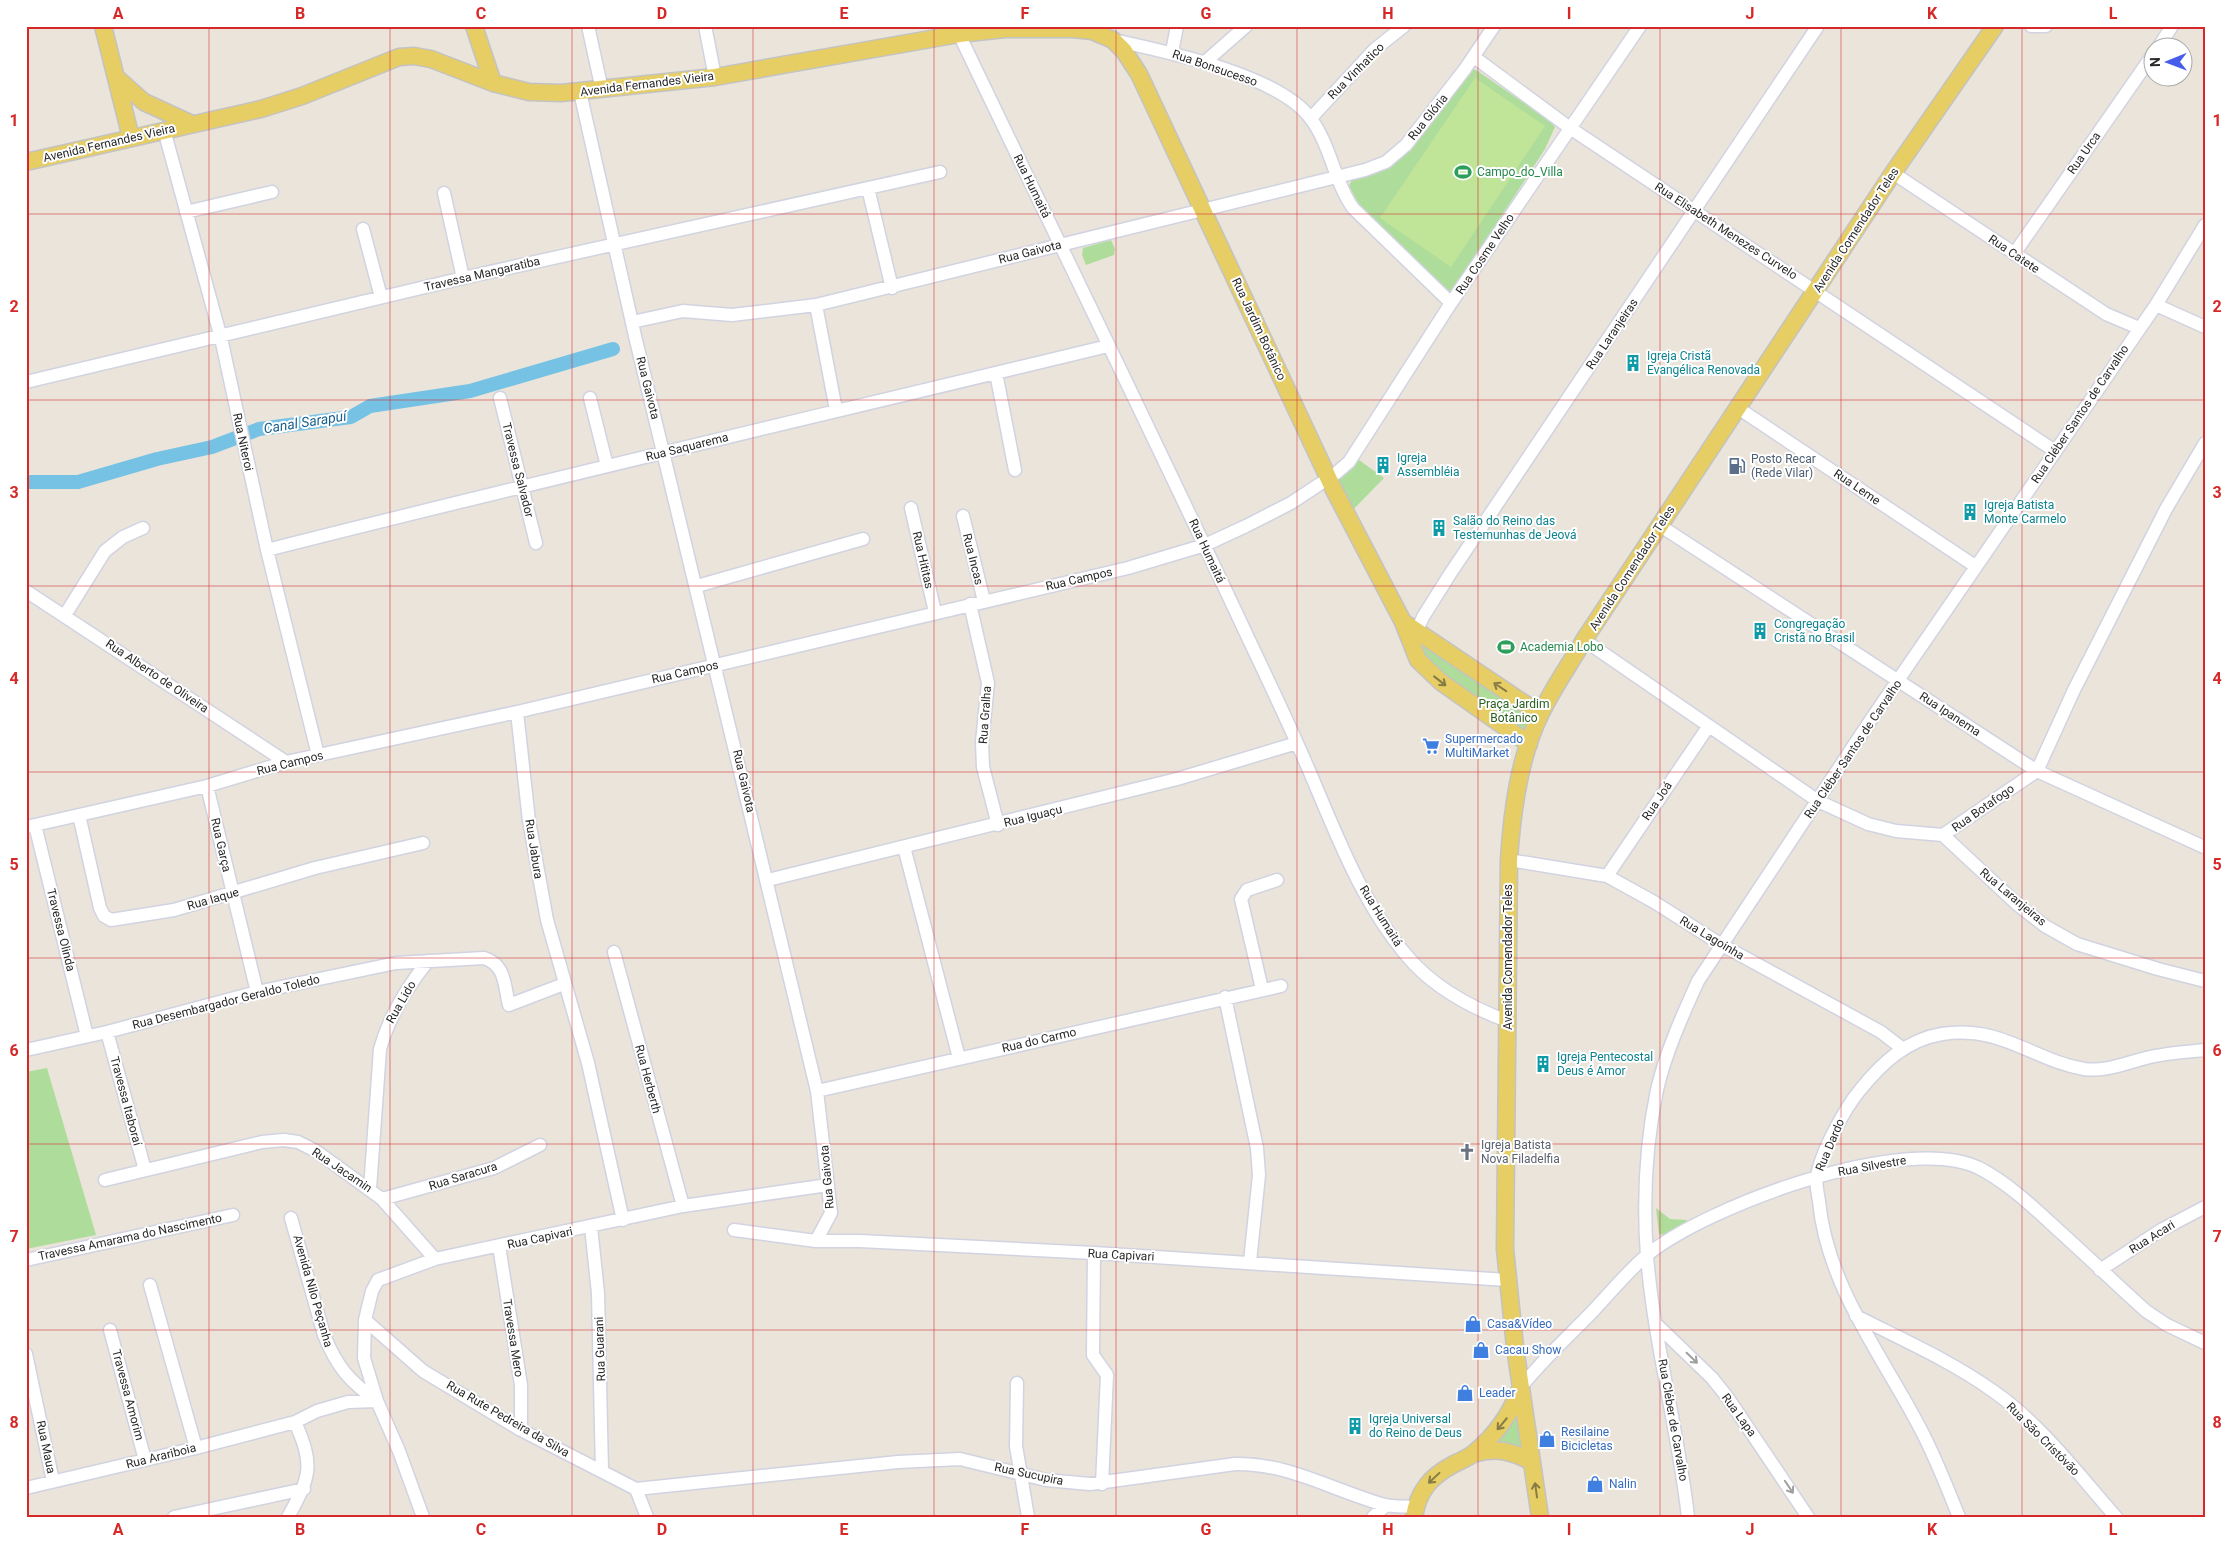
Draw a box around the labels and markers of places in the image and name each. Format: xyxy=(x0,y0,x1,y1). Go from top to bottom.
sports icon: Campo_do_Villa xyxy=(1453,162,1473,182)
place label: Campo_do_Villa xyxy=(1477,165,1563,179)
place label: Igreja Cristã Evangélica Renovada xyxy=(1647,349,1760,377)
building icon: Igreja Cristã Evangélica Renovada xyxy=(1623,353,1643,373)
place label: Igreja Assembléia xyxy=(1397,451,1460,479)
place label: Posto Recar (Rede Vilar) xyxy=(1751,452,1816,480)
building icon: Igreja Assembléia xyxy=(1373,455,1393,475)
fuel station icon: Posto Recar (Rede Vilar) xyxy=(1727,456,1747,476)
place label: Igreja Batista Monte Carmelo xyxy=(1984,498,2066,526)
building icon: Igreja Batista Monte Carmelo xyxy=(1960,502,1980,522)
place label: Salão do Reino das Testemunhas de Jeová xyxy=(1453,514,1577,542)
building icon: Salão do Reino das Testemunhas de Jeová xyxy=(1429,518,1449,538)
place label: Congregação Cristã no Brasil xyxy=(1774,617,1855,645)
building icon: Congregação Cristã no Brasil xyxy=(1750,621,1770,641)
sports icon: Academia Lobo xyxy=(1496,637,1516,657)
place label: Academia Lobo xyxy=(1520,640,1604,654)
place label: Supermercado MultiMarket xyxy=(1445,732,1523,760)
supermarket icon: Supermercado MultiMarket xyxy=(1421,736,1441,756)
place label: Igreja Pentecostal Deus é Amor xyxy=(1557,1050,1653,1078)
building icon: Igreja Pentecostal Deus é Amor xyxy=(1533,1054,1553,1074)
place label: Igreja Batista Nova Filadelfia xyxy=(1481,1138,1560,1166)
church icon: Igreja Batista Nova Filadelfia xyxy=(1457,1142,1477,1162)
shop icon: Casa&Vídeo xyxy=(1463,1314,1483,1334)
place label: Casa&Vídeo xyxy=(1487,1317,1552,1331)
shop icon: Cacau Show xyxy=(1471,1340,1491,1360)
place label: Cacau Show xyxy=(1495,1343,1561,1357)
shop icon: Leader xyxy=(1455,1383,1475,1403)
place label: Leader xyxy=(1479,1386,1516,1400)
place label: Igreja Universal do Reino de Deus xyxy=(1369,1412,1462,1440)
building icon: Igreja Universal do Reino de Deus xyxy=(1345,1416,1365,1436)
place label: Resilaine Bicicletas xyxy=(1561,1425,1613,1453)
shop icon: Resilaine Bicicletas xyxy=(1537,1429,1557,1449)
shop icon: Nalin xyxy=(1585,1474,1605,1494)
place label: Nalin xyxy=(1609,1477,1637,1491)

